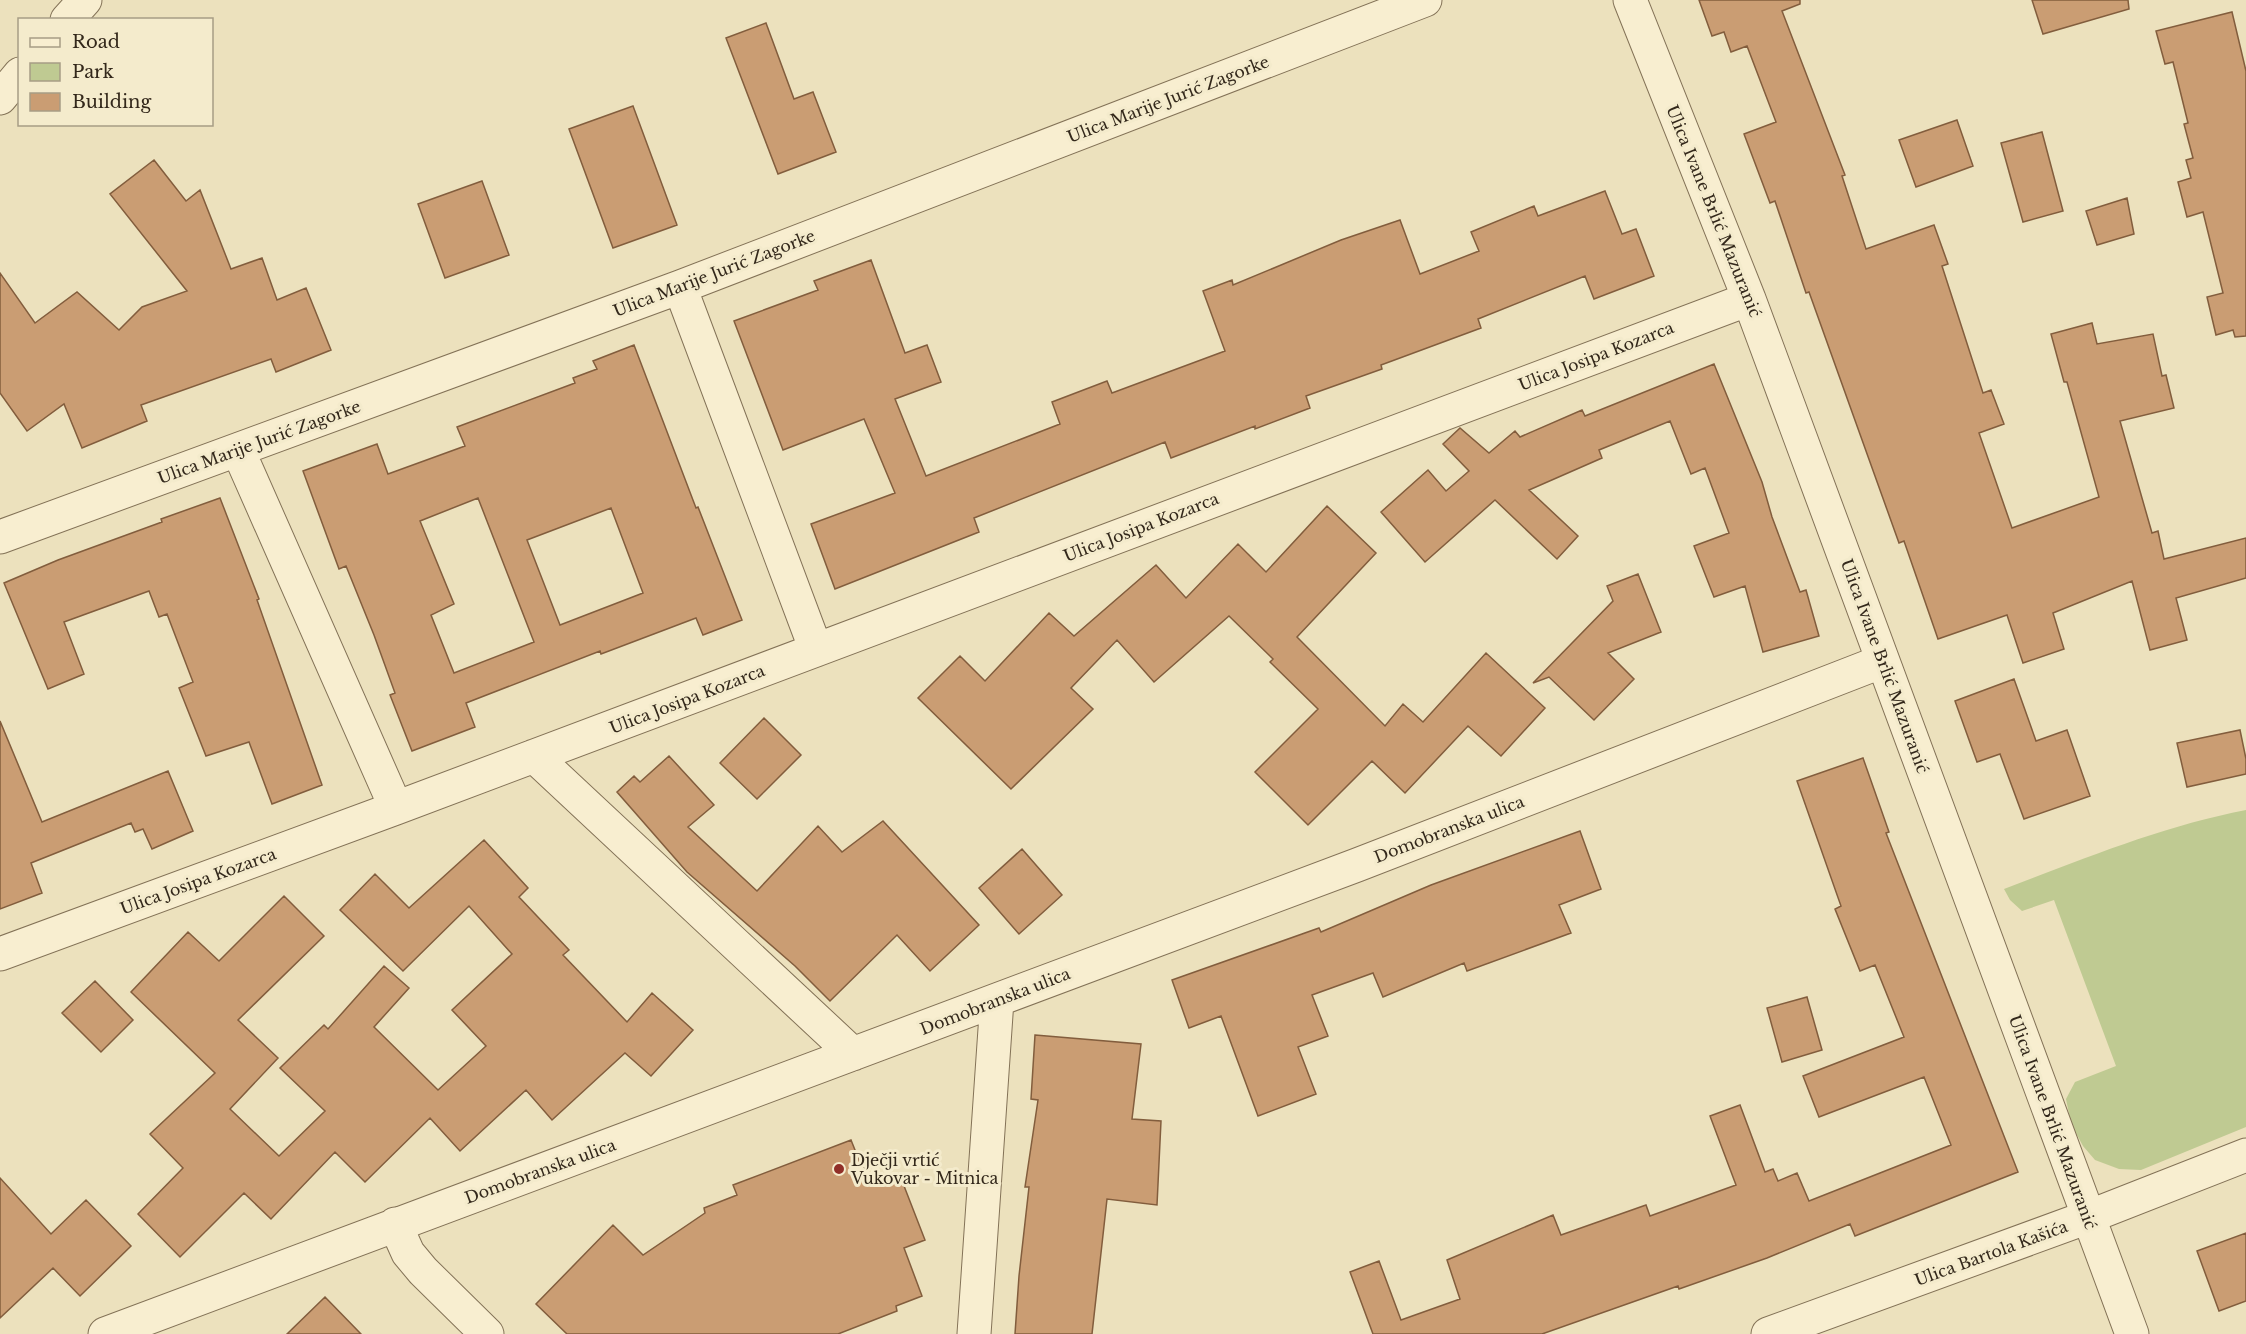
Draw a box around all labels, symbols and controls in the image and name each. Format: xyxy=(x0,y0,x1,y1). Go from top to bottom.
legend xyxy=(18,18,213,126)
text: Road xyxy=(72,31,120,53)
street label: Ulica Marije Jurić Zagorke xyxy=(1064,51,1272,147)
text: Park xyxy=(72,61,114,83)
text: Building xyxy=(72,91,151,113)
street label: Ulica Ivane Brlić Mazuranić xyxy=(1662,102,1766,320)
street label: Ulica Marije Jurić Zagorke xyxy=(610,225,818,321)
street label: Ulica Josipa Kozarca xyxy=(1516,317,1677,395)
street label: Ulica Marije Jurić Zagorke xyxy=(155,396,363,488)
street label: Ulica Josipa Kozarca xyxy=(1061,488,1222,566)
street label: Ulica Ivane Brlić Mazuranić xyxy=(1837,556,1933,776)
street label: Ulica Josipa Kozarca xyxy=(607,660,768,738)
street label: Domobranska ulica xyxy=(1371,791,1527,867)
street label: Ulica Josipa Kozarca xyxy=(117,843,279,919)
street label: Domobranska ulica xyxy=(917,963,1073,1039)
street label: Ulica Ivane Brlić Mazuranić xyxy=(2005,1012,2101,1232)
street label: Domobranska ulica xyxy=(462,1134,618,1208)
place label: Dječji vrtić Vukovar - Mitnica xyxy=(850,1150,998,1188)
marker: Dječji vrtić Vukovar - Mitnica xyxy=(832,1162,846,1176)
street label: Ulica Bartola Kašića xyxy=(1912,1216,2070,1290)

